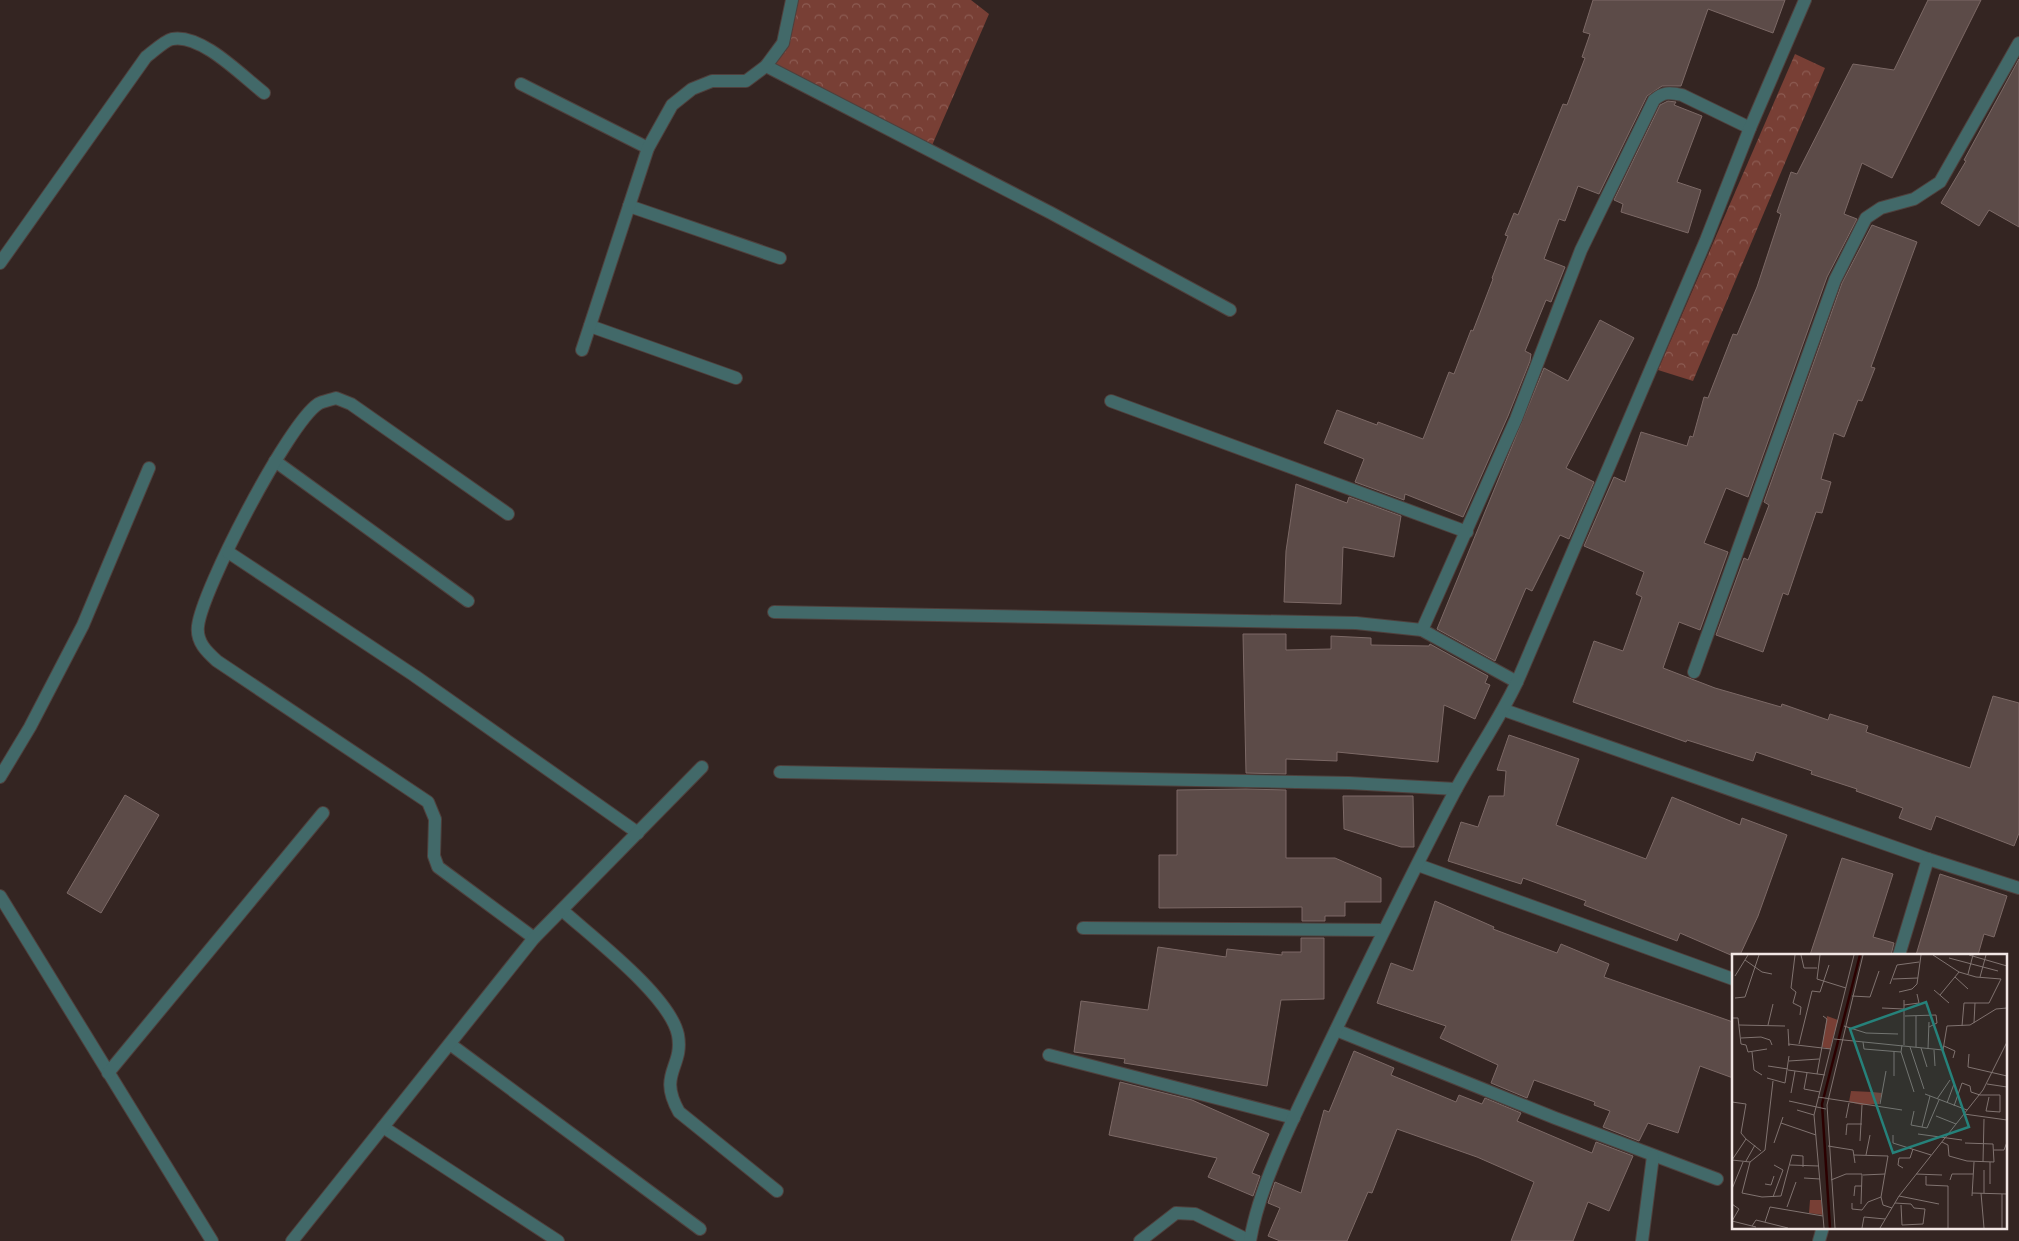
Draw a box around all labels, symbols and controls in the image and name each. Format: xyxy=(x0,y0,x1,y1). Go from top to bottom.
inset map xyxy=(1732,954,2006,1228)

